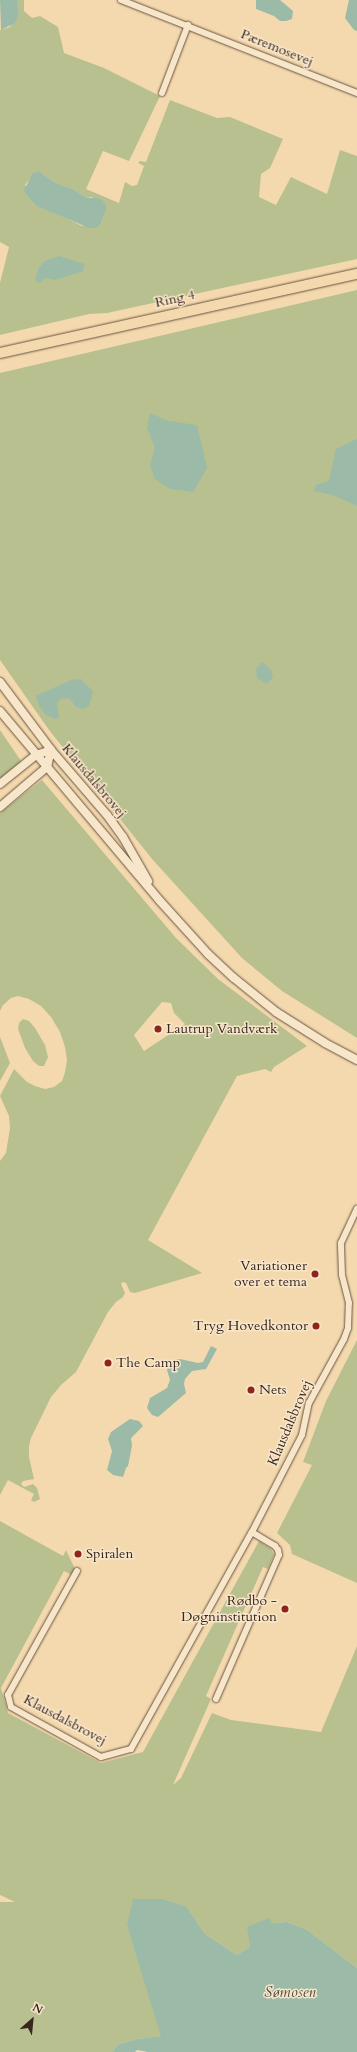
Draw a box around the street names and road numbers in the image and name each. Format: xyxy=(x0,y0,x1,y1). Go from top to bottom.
street label: Pæremosevej xyxy=(238,26,316,70)
street label: Ring 4 xyxy=(154,287,196,311)
street label: Klausdalsbrovej xyxy=(58,740,130,822)
street label: Klausdalsbrovej xyxy=(264,1378,316,1468)
street label: Klausdalsbrovej xyxy=(21,1691,109,1749)

